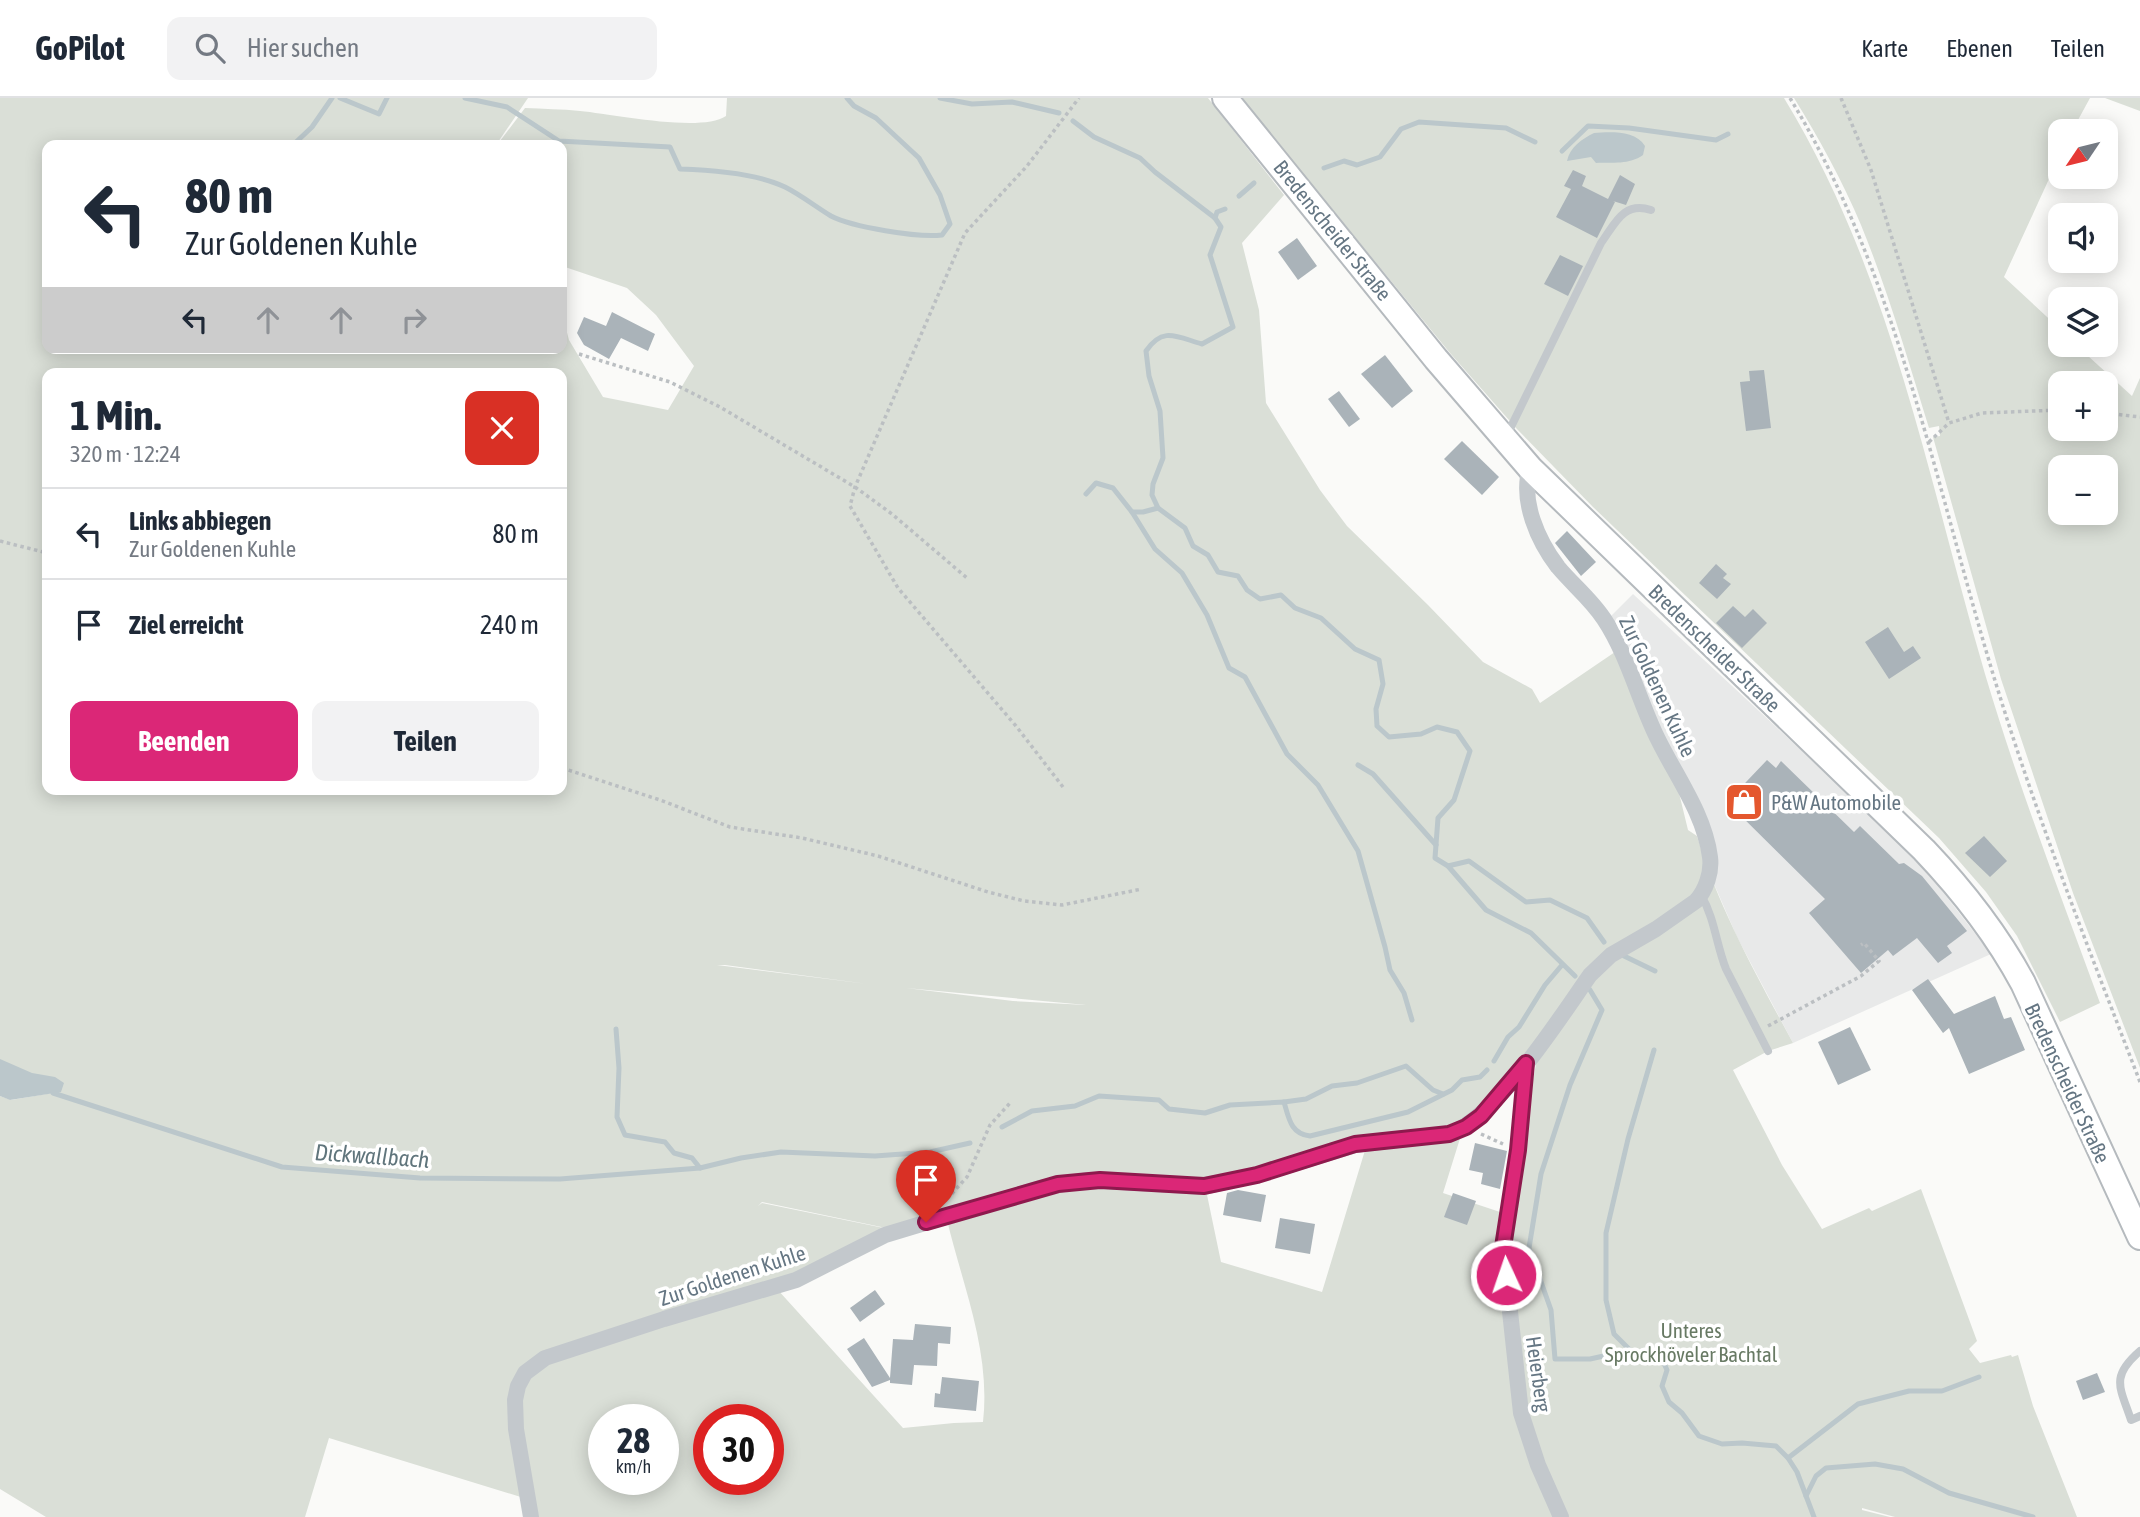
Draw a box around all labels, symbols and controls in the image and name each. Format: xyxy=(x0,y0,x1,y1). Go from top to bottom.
search box xyxy=(167,17,657,80)
text: GoPilot xyxy=(35,29,125,67)
icon: search xyxy=(191,29,229,67)
text: Hier suchen xyxy=(247,33,359,63)
text: Karte xyxy=(1861,35,1908,62)
text: Ebenen xyxy=(1946,35,2013,62)
text: Teilen xyxy=(2051,35,2105,62)
north arrow xyxy=(2048,119,2118,189)
map controls xyxy=(2048,119,2118,525)
street label: Bredenscheider Straße xyxy=(1269,155,1397,305)
text: 80 m xyxy=(185,167,273,223)
icon: left xyxy=(70,168,161,259)
button: sound xyxy=(2048,203,2118,273)
text: Zur Goldenen Kuhle xyxy=(185,225,418,262)
button: layers xyxy=(2048,287,2118,357)
icon: left xyxy=(176,301,214,339)
icon: ahead xyxy=(249,301,287,339)
icon: ahead xyxy=(322,301,360,339)
icon: right xyxy=(395,301,433,339)
button: + xyxy=(2048,371,2118,441)
text: 1 Min. xyxy=(70,391,161,439)
button: close xyxy=(465,391,539,465)
text: 320 m · 12:24 xyxy=(70,441,181,467)
button: − xyxy=(2048,455,2118,525)
text: Links abbiegen xyxy=(129,506,271,536)
icon: left xyxy=(70,515,108,553)
text: 80 m xyxy=(492,519,539,549)
text: Zur Goldenen Kuhle xyxy=(129,536,296,562)
street label: Bredenscheider Straße xyxy=(1644,579,1786,717)
icon: arrive xyxy=(70,606,108,644)
text: Ziel erreicht xyxy=(129,610,244,640)
text: 240 m xyxy=(480,610,539,640)
street label: Zur Goldenen Kuhle xyxy=(1615,612,1701,760)
button: Beenden xyxy=(70,701,298,781)
button: Teilen xyxy=(312,701,539,781)
shop icon: P&W Automobile xyxy=(1723,781,1765,823)
place label: P&W Automobile xyxy=(1771,790,1901,814)
street label: Bredenscheider Straße xyxy=(2020,999,2116,1167)
water label: Dickwallbach xyxy=(314,1139,430,1173)
pin xyxy=(896,1150,956,1222)
icon: arrive xyxy=(907,1161,945,1199)
position arrow xyxy=(1469,1238,1543,1312)
street label: Zur Goldenen Kuhle xyxy=(656,1240,808,1310)
park label: Unteres Sprockhöveler Bachtal xyxy=(1605,1318,1778,1366)
street label: Heierberg xyxy=(1522,1335,1556,1413)
speed limit sign: 30 xyxy=(693,1404,784,1495)
text: 28 xyxy=(617,1420,650,1460)
text: km/h xyxy=(616,1456,651,1477)

